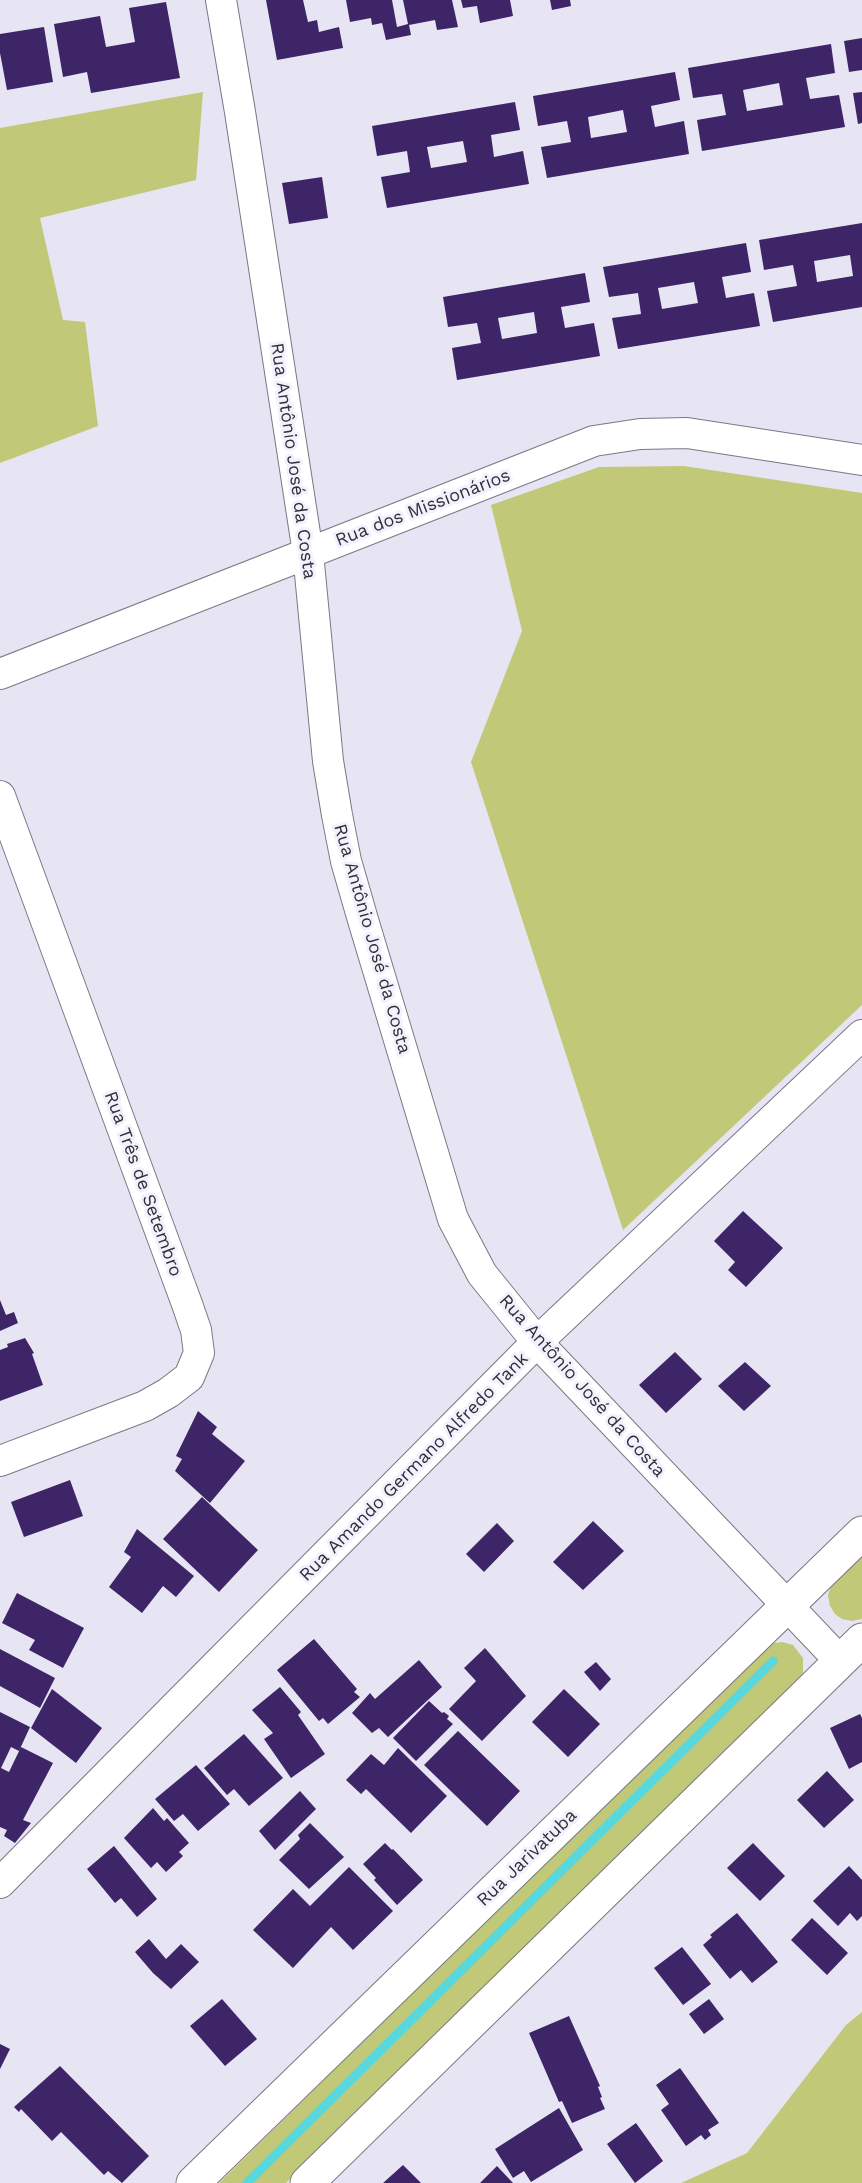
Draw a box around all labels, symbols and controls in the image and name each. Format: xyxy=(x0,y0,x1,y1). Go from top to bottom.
street label: Rua Antônio José da Costa xyxy=(266,342,320,580)
street label: Rua dos Missionários xyxy=(333,465,513,551)
street label: Rua Antônio José da Costa xyxy=(329,822,415,1056)
street label: Rua Três de Setembro xyxy=(99,1088,187,1280)
street label: Rua Antônio José da Costa xyxy=(494,1290,670,1482)
street label: Rua Amando Germano Alfredo Tank xyxy=(295,1348,533,1586)
street label: Rua Jarivatuba xyxy=(473,1805,581,1911)

